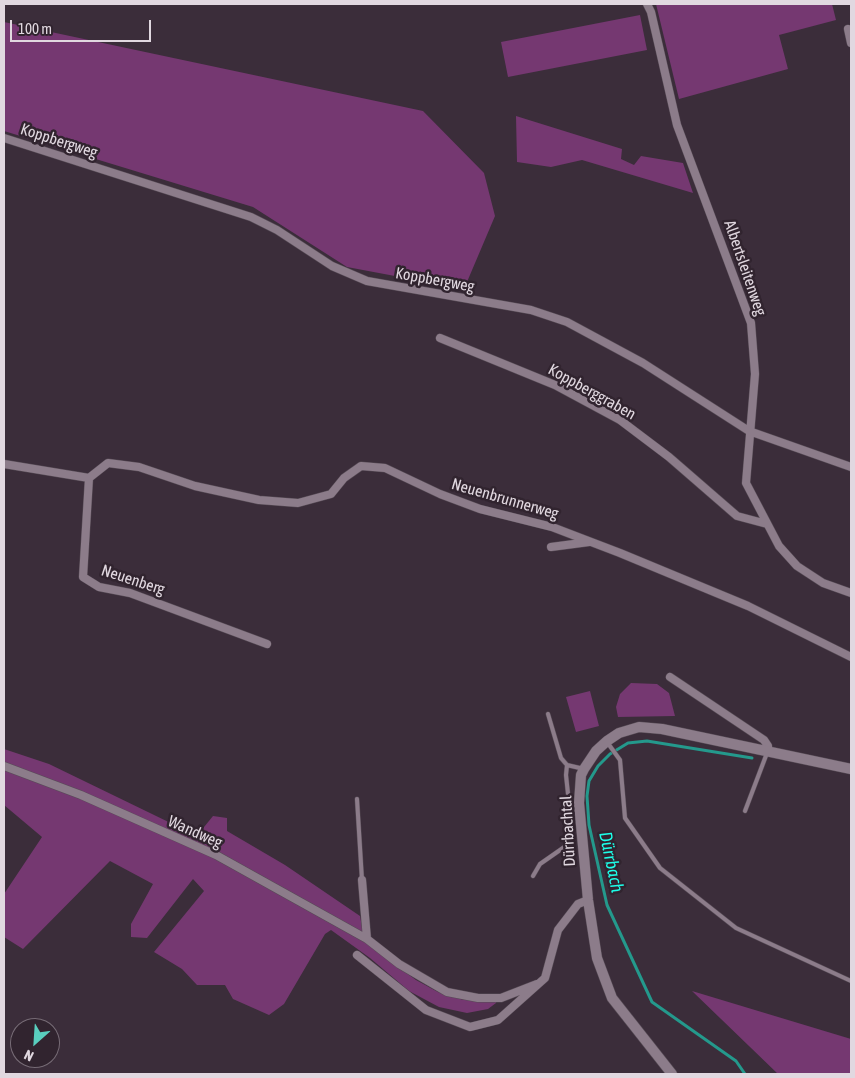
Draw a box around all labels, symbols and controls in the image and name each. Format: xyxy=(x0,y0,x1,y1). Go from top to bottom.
scale bar xyxy=(12,10,154,42)
text: 100 m xyxy=(18,20,52,37)
street label: Koppbergweg xyxy=(18,120,100,162)
street label: Albertsleitenweg xyxy=(720,218,770,318)
street label: Koppbergweg xyxy=(394,264,476,296)
street label: Koppberggraben xyxy=(545,360,639,424)
street label: Neuenbrunnerweg xyxy=(449,475,561,523)
street label: Neuenberg xyxy=(99,561,167,599)
street label: Dürrbachtal xyxy=(557,795,579,867)
street label: Wandweg xyxy=(165,812,225,852)
water label: Dürrbach xyxy=(594,830,628,894)
north arrow xyxy=(10,1018,60,1068)
text: N xyxy=(22,1047,36,1065)

